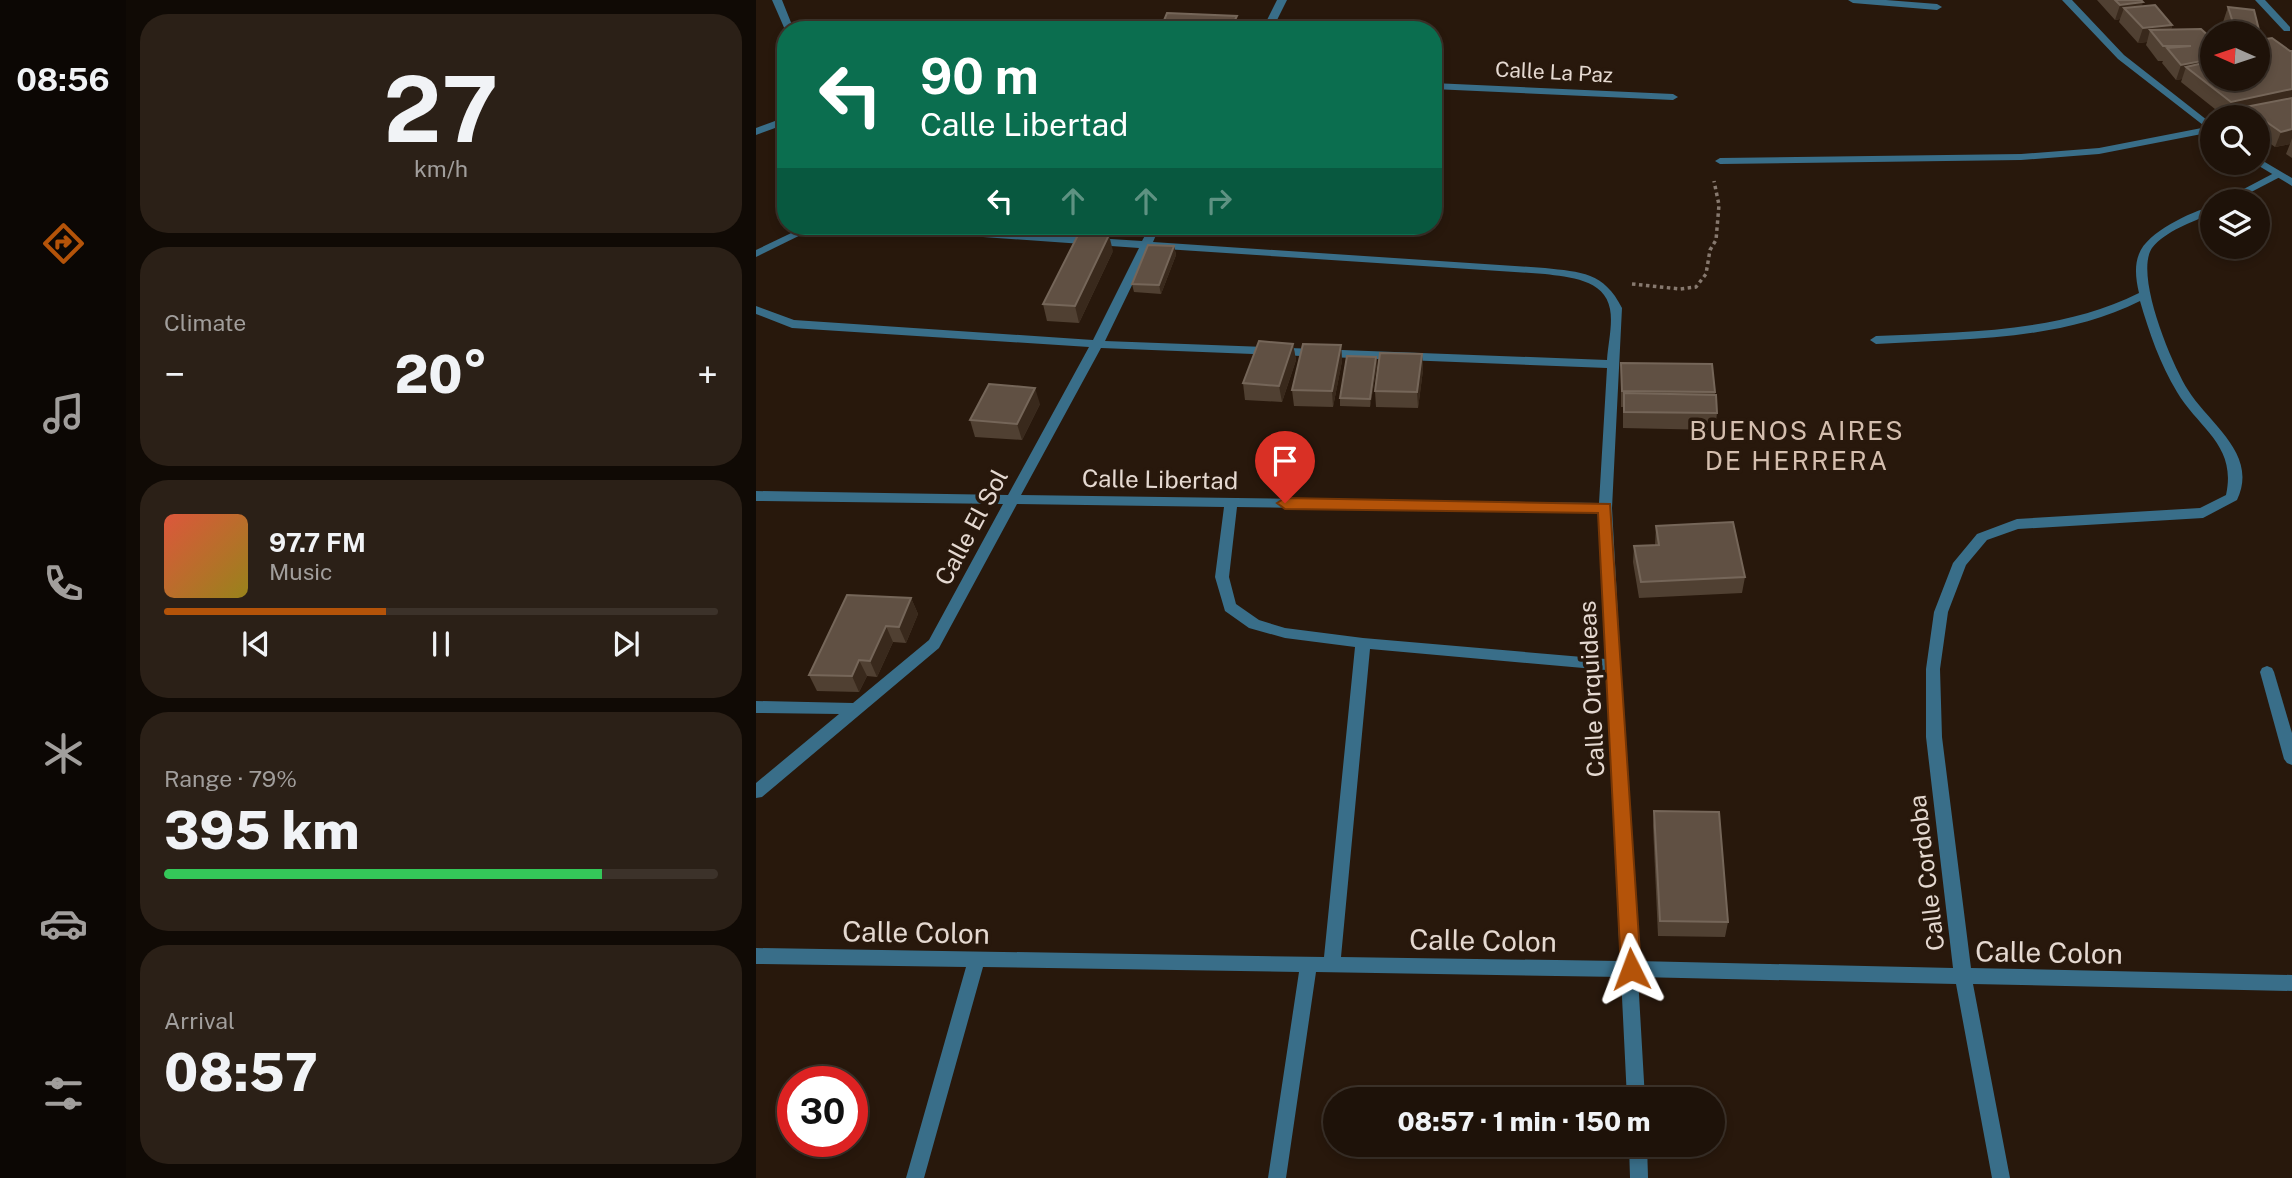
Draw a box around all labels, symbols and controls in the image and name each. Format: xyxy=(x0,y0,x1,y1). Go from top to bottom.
north arrow xyxy=(2200,21,2270,91)
map controls xyxy=(2200,21,2270,259)
text: 90 m xyxy=(920,47,1039,105)
icon: left xyxy=(805,49,896,140)
text: 27 xyxy=(384,56,498,162)
street label: Calle La Paz xyxy=(1494,56,1614,88)
text: 08:56 xyxy=(16,61,110,98)
button: search xyxy=(2200,105,2270,175)
text: Calle Libertad xyxy=(920,106,1128,143)
text: km/h xyxy=(414,155,468,182)
icon: left xyxy=(981,182,1019,220)
icon: ahead xyxy=(1054,182,1092,220)
icon: ahead xyxy=(1127,182,1165,220)
icon: right xyxy=(1200,182,1238,220)
button: layers xyxy=(2200,189,2270,259)
icon: directions xyxy=(39,219,88,268)
text: Climate xyxy=(164,309,246,336)
text: 20° xyxy=(394,344,488,405)
text: − xyxy=(164,352,185,397)
text: + xyxy=(697,352,718,397)
icon: music xyxy=(39,389,88,438)
district label: BUENOS AIRES DE HERRERA xyxy=(1689,415,1905,476)
pin xyxy=(1255,431,1315,503)
icon: arrive xyxy=(1266,442,1304,480)
street label: Calle El Sol xyxy=(929,464,1013,590)
street label: Calle Libertad xyxy=(1082,464,1238,494)
text: 97.7 FM xyxy=(269,527,366,558)
text: Music xyxy=(269,558,333,585)
icon: phone xyxy=(39,559,88,608)
street label: Calle Orquideas xyxy=(1572,600,1610,778)
icon: previous xyxy=(237,625,275,663)
icon: pause xyxy=(422,625,460,663)
icon: next xyxy=(607,625,645,663)
icon: climate xyxy=(39,729,88,778)
text: Range · 79% xyxy=(164,765,297,792)
street label: Calle Cordoba xyxy=(1903,793,1949,953)
text: 395 km xyxy=(164,800,360,861)
icon: car xyxy=(39,899,88,948)
street label: Calle Colon xyxy=(842,914,990,950)
street label: Calle Colon xyxy=(1409,922,1557,958)
position arrow xyxy=(1594,932,1668,1006)
street label: Calle Colon xyxy=(1975,934,2123,970)
text: Arrival xyxy=(164,1007,235,1034)
text: 08:57 xyxy=(164,1042,318,1103)
speed limit sign: 30 xyxy=(777,1066,868,1157)
icon: filters xyxy=(39,1069,88,1118)
text: 08:57 · 1 min · 150 m xyxy=(1398,1106,1651,1137)

